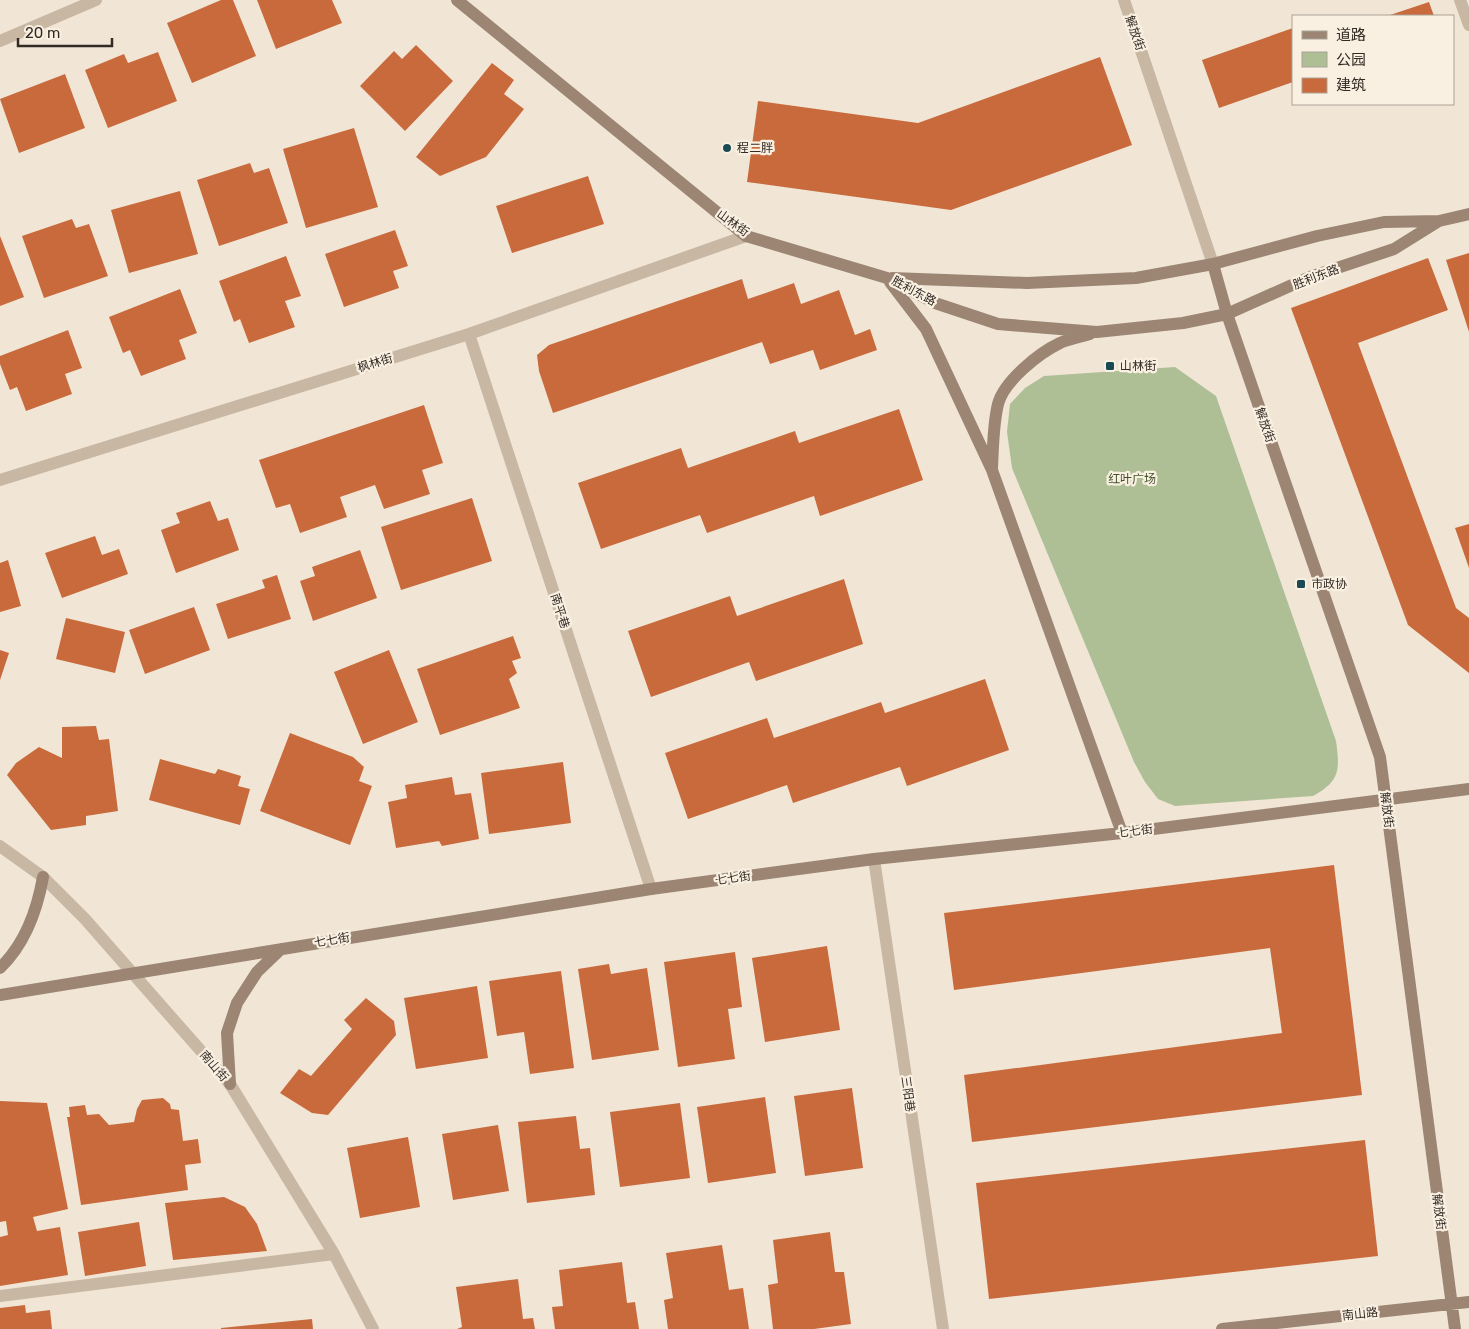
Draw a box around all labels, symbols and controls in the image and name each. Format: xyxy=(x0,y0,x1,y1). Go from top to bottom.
street label: 解放街 xyxy=(1123,14,1147,52)
scale bar xyxy=(18,15,111,47)
legend xyxy=(1292,15,1454,105)
text: 20 m xyxy=(25,24,60,42)
text: 道路 xyxy=(1336,26,1366,44)
text: 公园 xyxy=(1336,51,1366,69)
text: 建筑 xyxy=(1336,76,1366,94)
place label: 程二胖 xyxy=(737,141,773,155)
marker: 程二胖 xyxy=(721,142,733,154)
street label: 山林街 xyxy=(714,207,752,239)
street label: 胜利东路 xyxy=(1291,262,1341,292)
street label: 胜利东路 xyxy=(890,274,938,308)
street label: 枫林街 xyxy=(356,351,394,375)
place label: 山林街 xyxy=(1120,359,1156,373)
marker: 山林街 xyxy=(1104,360,1116,372)
street label: 解放街 xyxy=(1253,406,1277,444)
park label: 红叶广场 xyxy=(1108,472,1156,486)
place label: 市政协 xyxy=(1311,577,1347,591)
marker: 市政协 xyxy=(1295,578,1307,590)
street label: 南平巷 xyxy=(548,592,572,630)
street label: 解放街 xyxy=(1378,791,1396,829)
street label: 七七街 xyxy=(1116,822,1154,840)
street label: 七七街 xyxy=(714,869,752,887)
street label: 七七街 xyxy=(313,930,351,950)
street label: 南山街 xyxy=(197,1048,231,1084)
street label: 三阳巷 xyxy=(899,1075,917,1113)
street label: 解放街 xyxy=(1430,1193,1448,1231)
street label: 南山路 xyxy=(1341,1305,1379,1323)

